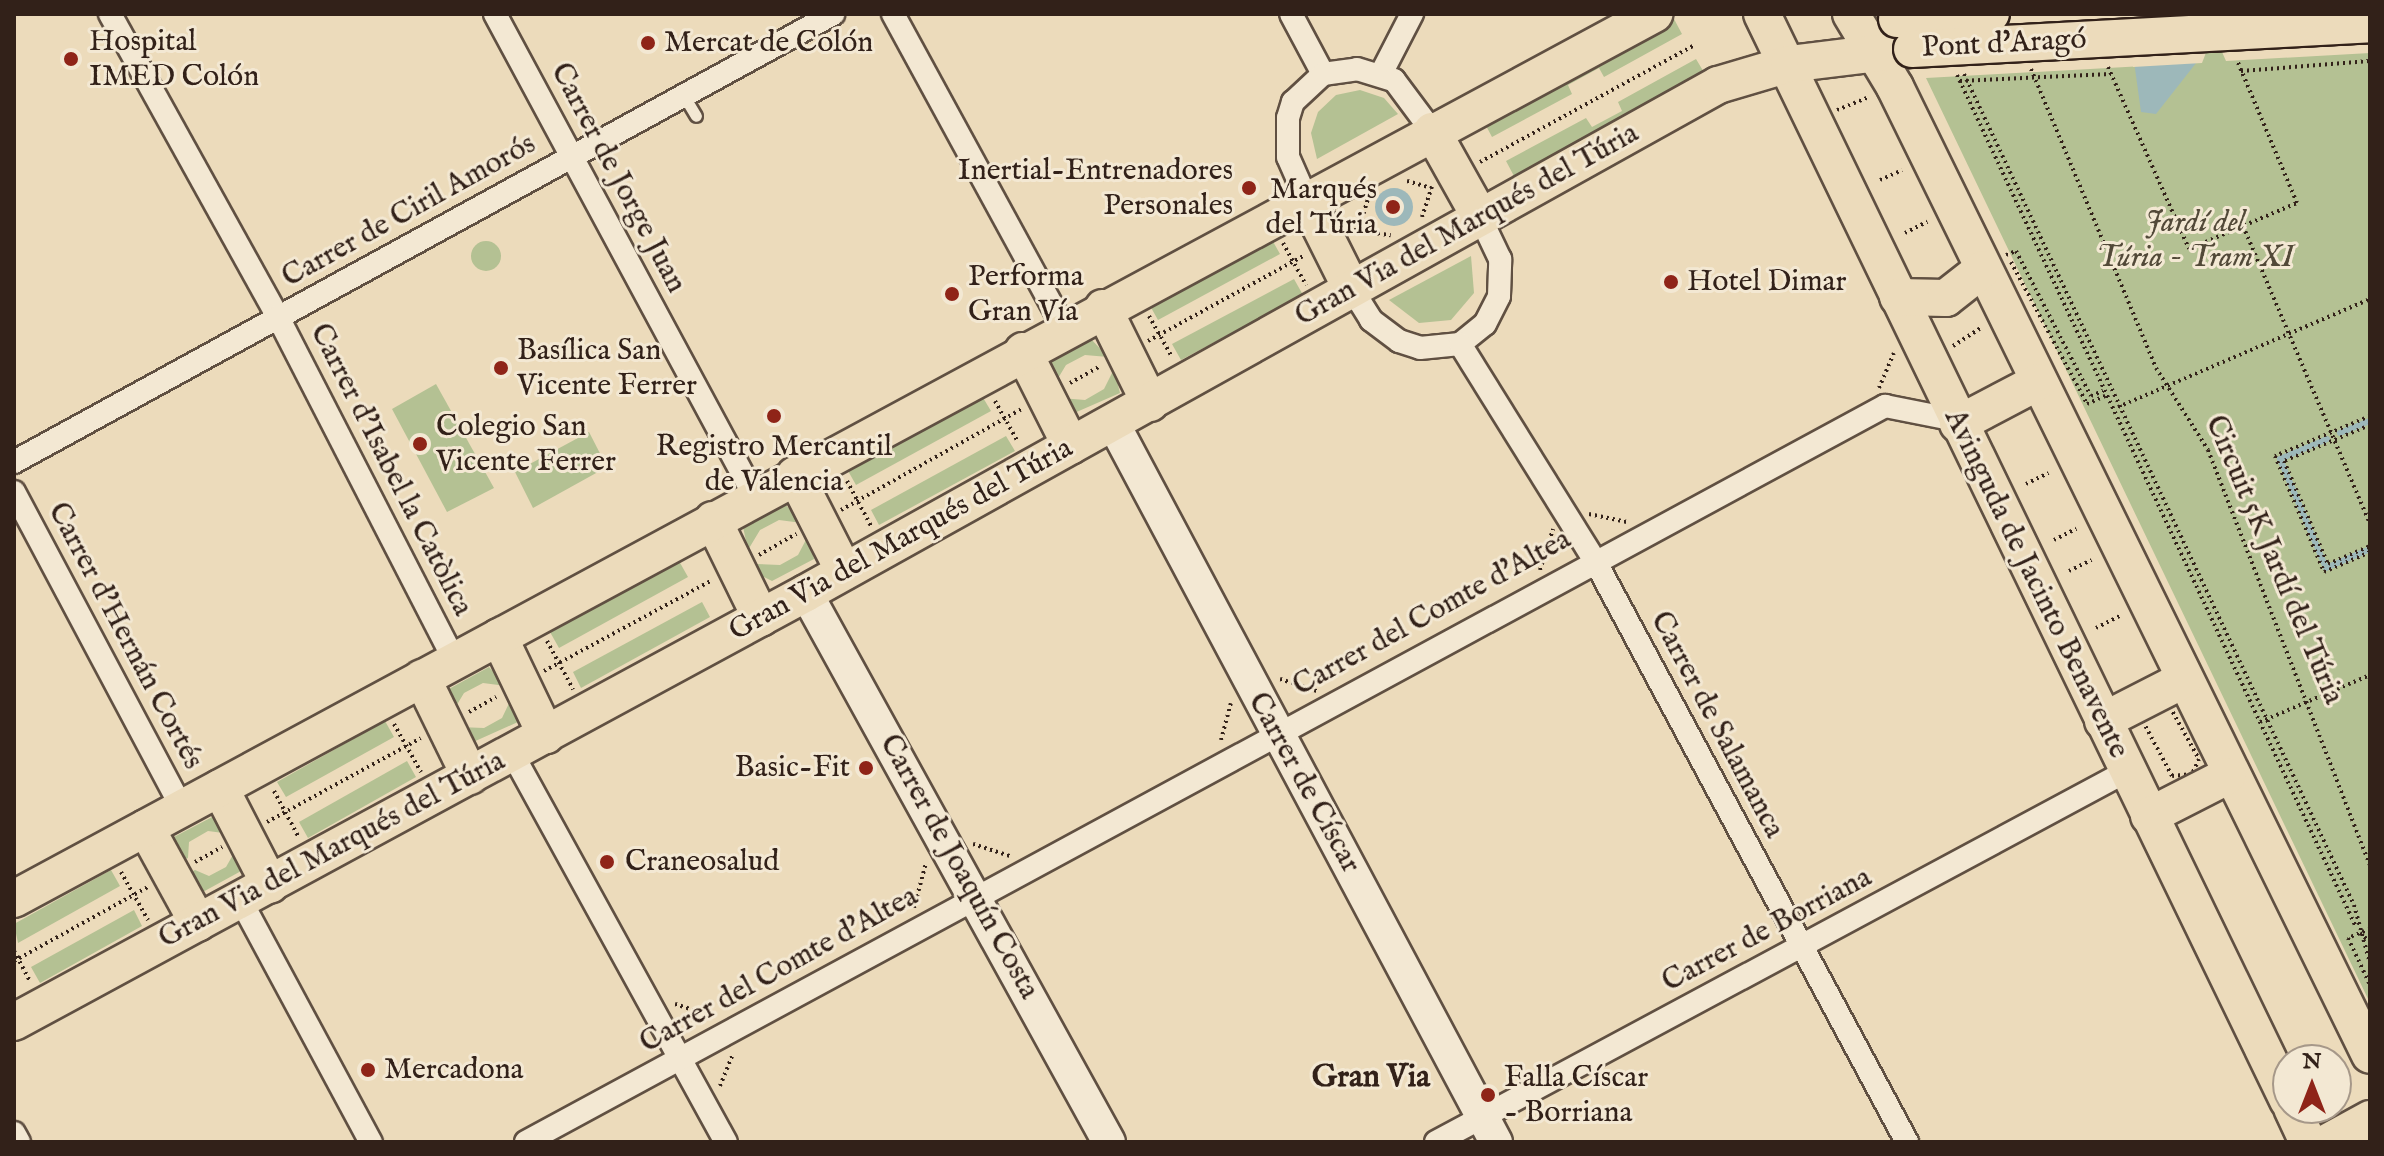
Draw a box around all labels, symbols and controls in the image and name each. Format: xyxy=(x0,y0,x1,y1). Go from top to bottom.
street label: Pont d'Aragó xyxy=(1921,22,2087,66)
place label: Hospital IMED Colón xyxy=(89,24,259,94)
place label: Mercat de Colón xyxy=(664,25,873,61)
marker: Mercat de Colón xyxy=(639,34,657,52)
marker: Hospital IMED Colón xyxy=(60,48,82,70)
street label: Carrer de Jorge Juan xyxy=(542,57,694,299)
street label: Gran Via del Marqués del Túria xyxy=(1289,115,1645,335)
street label: Carrer de Ciril Amorós xyxy=(276,126,542,296)
place label: Inertial-Entrenadores Personales xyxy=(958,153,1233,224)
place label: Marqués del Túria xyxy=(1265,172,1377,242)
marker: Inertial-Entrenadores Personales xyxy=(1240,179,1258,197)
marker: Marqués del Túria xyxy=(1384,198,1402,216)
park label: Jardí del Túria - Tram XI xyxy=(2096,205,2294,276)
place label: Performa Gran Vía xyxy=(968,259,1084,330)
place label: Hotel Dimar xyxy=(1687,264,1847,300)
marker: Hotel Dimar xyxy=(1662,273,1680,291)
marker: Performa Gran Vía xyxy=(943,285,961,303)
street label: Carrer d'Isabel la Catòlica xyxy=(302,318,480,622)
place label: Basílica San Vicente Ferrer xyxy=(517,333,697,404)
marker: Basílica San Vicente Ferrer xyxy=(492,359,510,377)
street label: Avinguda de Jacinto Benavente xyxy=(1936,404,2136,764)
marker: Registro Mercantil de Valencia xyxy=(765,407,783,425)
place label: Colegio San Vicente Ferrer xyxy=(436,409,616,480)
street label: Circuit 5K Jardí del Túria xyxy=(2197,410,2351,710)
place label: Registro Mercantil de Valencia xyxy=(656,429,892,500)
street label: Gran Via del Marqués del Túria xyxy=(723,430,1079,650)
marker: Colegio San Vicente Ferrer xyxy=(411,435,429,453)
street label: Carrer d'Hernán Cortés xyxy=(39,497,211,775)
street label: Carrer del Comte d'Altea xyxy=(1287,522,1577,704)
street label: Carrer de Salamanca xyxy=(1642,605,1792,845)
street label: Carrer de Císcar xyxy=(1240,686,1368,880)
street label: Carrer de Joaquín Costa xyxy=(871,728,1047,1006)
street label: Gran Via del Marqués del Túria xyxy=(153,743,511,957)
place label: Basic-Fit xyxy=(735,750,850,786)
marker: Basic-Fit xyxy=(857,759,875,777)
place label: Craneosalud xyxy=(625,844,779,880)
marker: Craneosalud xyxy=(596,851,618,873)
street label: Carrer de Borriana xyxy=(1656,860,1878,1000)
street label: Carrer del Comte d'Altea xyxy=(634,879,924,1061)
north arrow xyxy=(2272,1044,2352,1124)
text: N xyxy=(2302,1048,2322,1076)
place label: Mercadona xyxy=(384,1052,524,1088)
district label: Gran Via xyxy=(1312,1059,1430,1097)
place label: Falla Císcar - Borriana xyxy=(1504,1060,1648,1130)
marker: Mercadona xyxy=(359,1061,377,1079)
marker: Falla Císcar - Borriana xyxy=(1479,1086,1497,1104)

